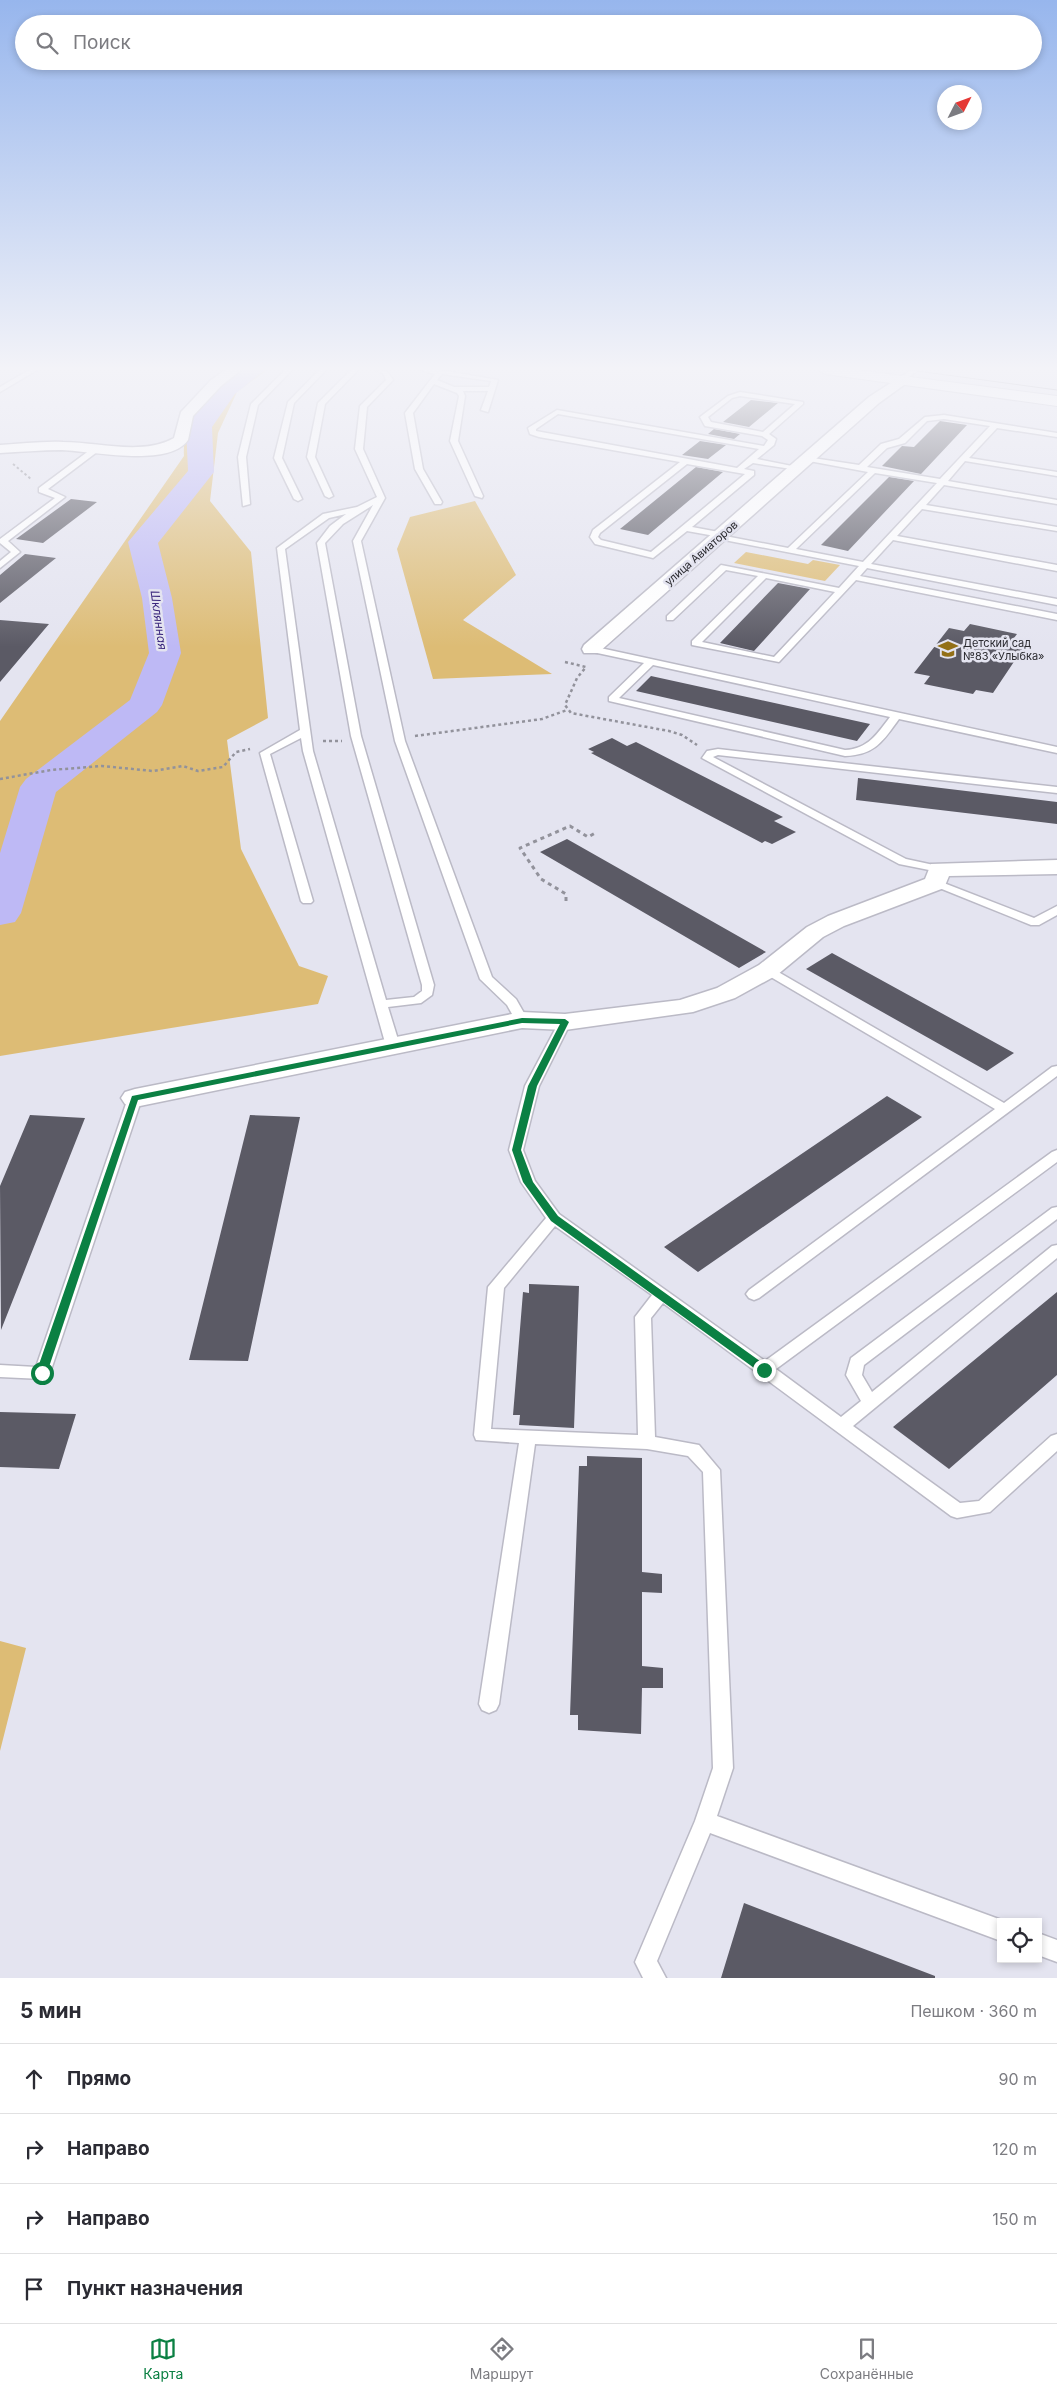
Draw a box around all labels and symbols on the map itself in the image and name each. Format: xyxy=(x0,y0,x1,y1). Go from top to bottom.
north arrow xyxy=(937,85,982,130)
street label: улица Авиаторов xyxy=(662,518,740,588)
water label: Шклянная xyxy=(147,589,171,651)
place label: Детский сад №83 «Улыбка» xyxy=(963,636,1045,663)
school or university icon: Детский сад №83 «Улыбка» xyxy=(937,638,959,660)
route end xyxy=(753,1359,776,1382)
route start xyxy=(31,1362,54,1385)

